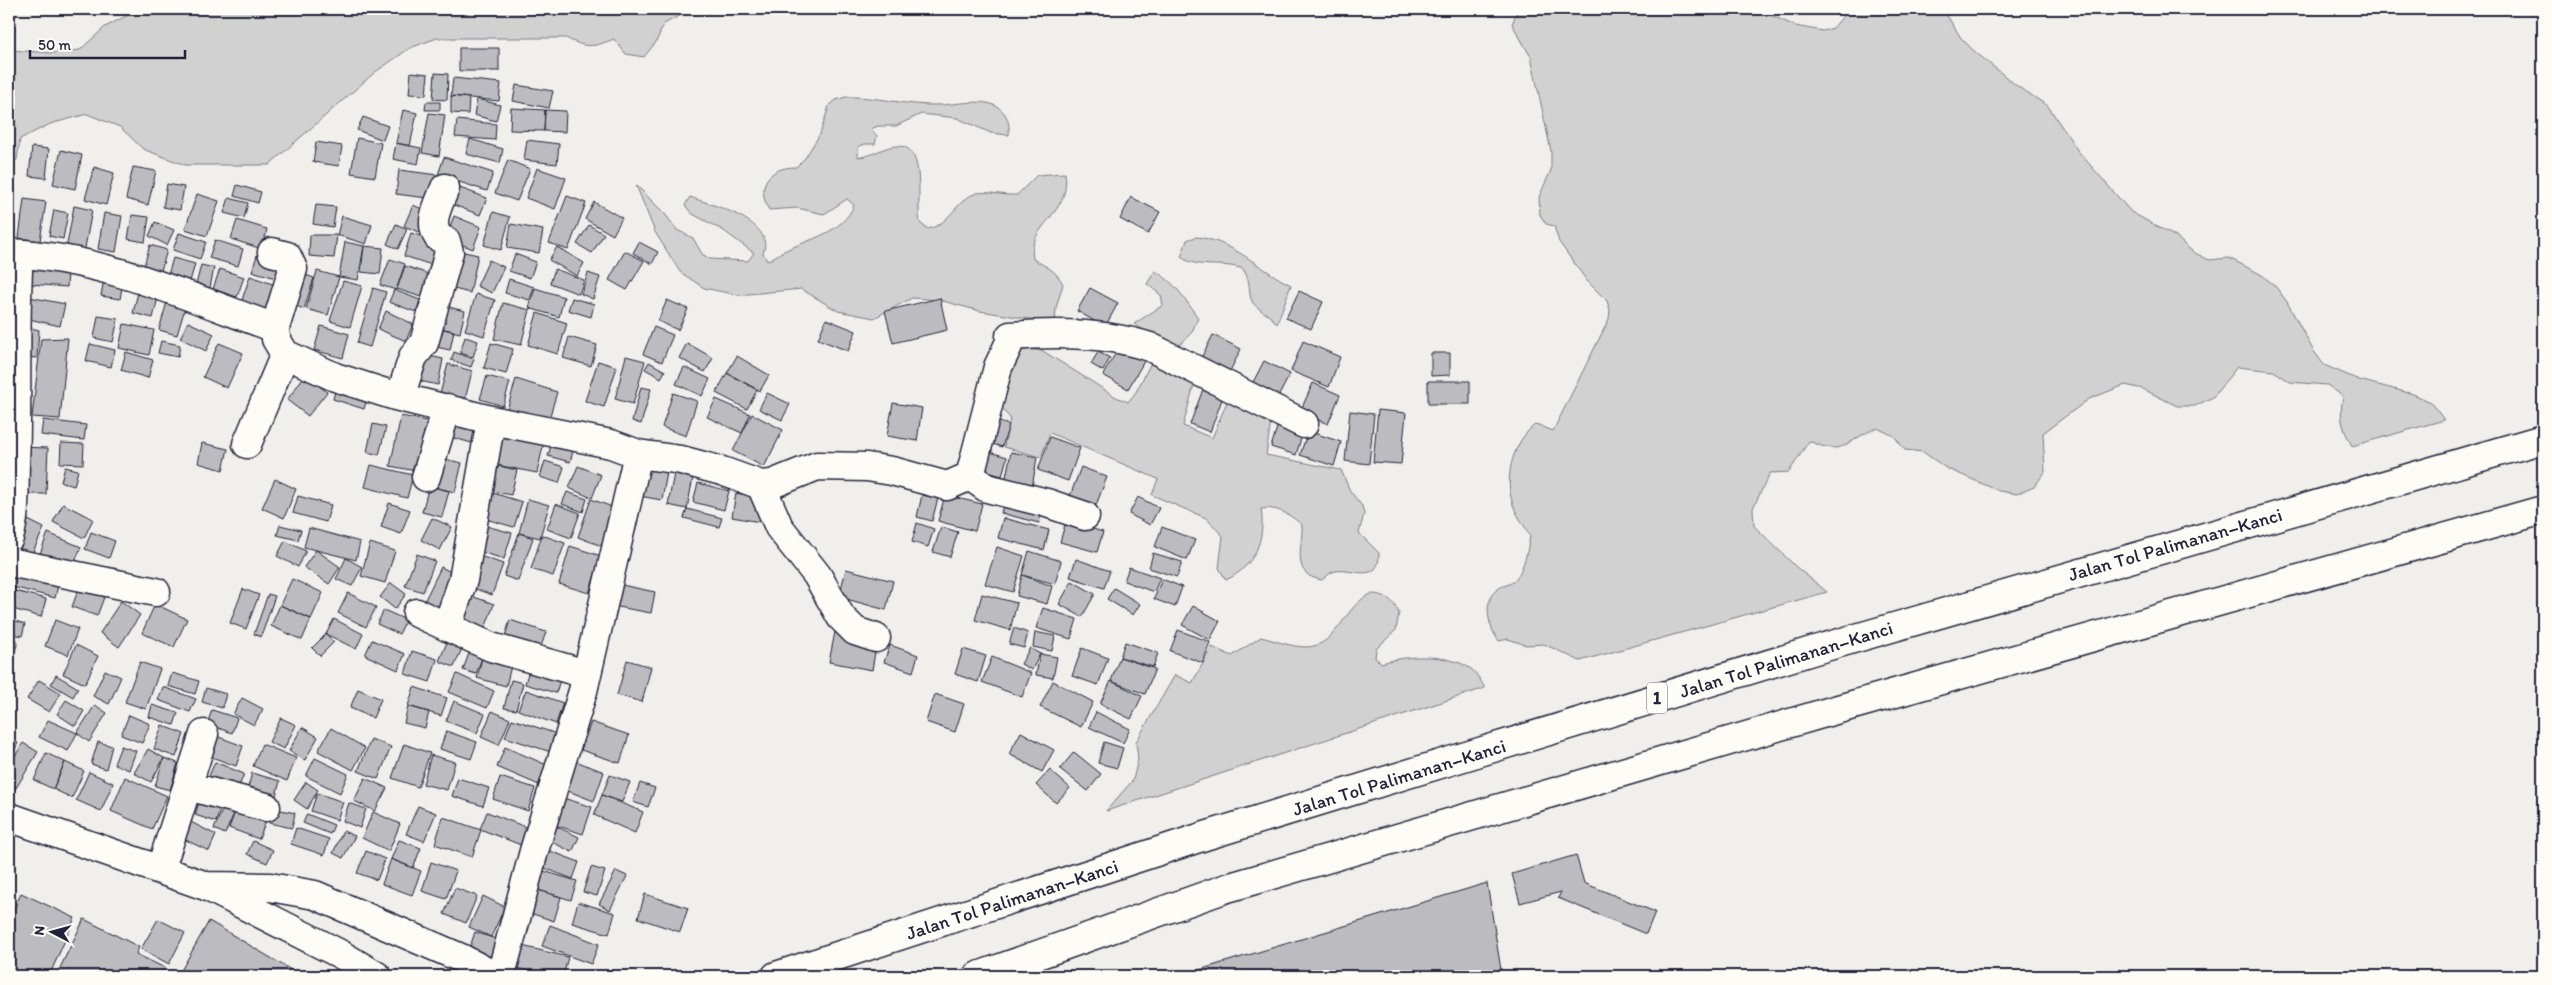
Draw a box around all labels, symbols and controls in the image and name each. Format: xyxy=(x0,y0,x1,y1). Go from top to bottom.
scale bar xyxy=(30,28,185,60)
text: 50 m xyxy=(38,36,71,54)
street label: Jalan Tol Palimanan–Kanci xyxy=(2065,503,2285,586)
street label: Jalan Tol Palimanan–Kanci xyxy=(1677,616,1895,703)
road number: 1 xyxy=(1647,682,1667,714)
street label: Jalan Tol Palimanan–Kanci xyxy=(1290,734,1508,821)
street label: Jalan Tol Palimanan–Kanci xyxy=(903,854,1121,945)
north arrow xyxy=(28,908,78,958)
text: N xyxy=(31,925,49,936)

